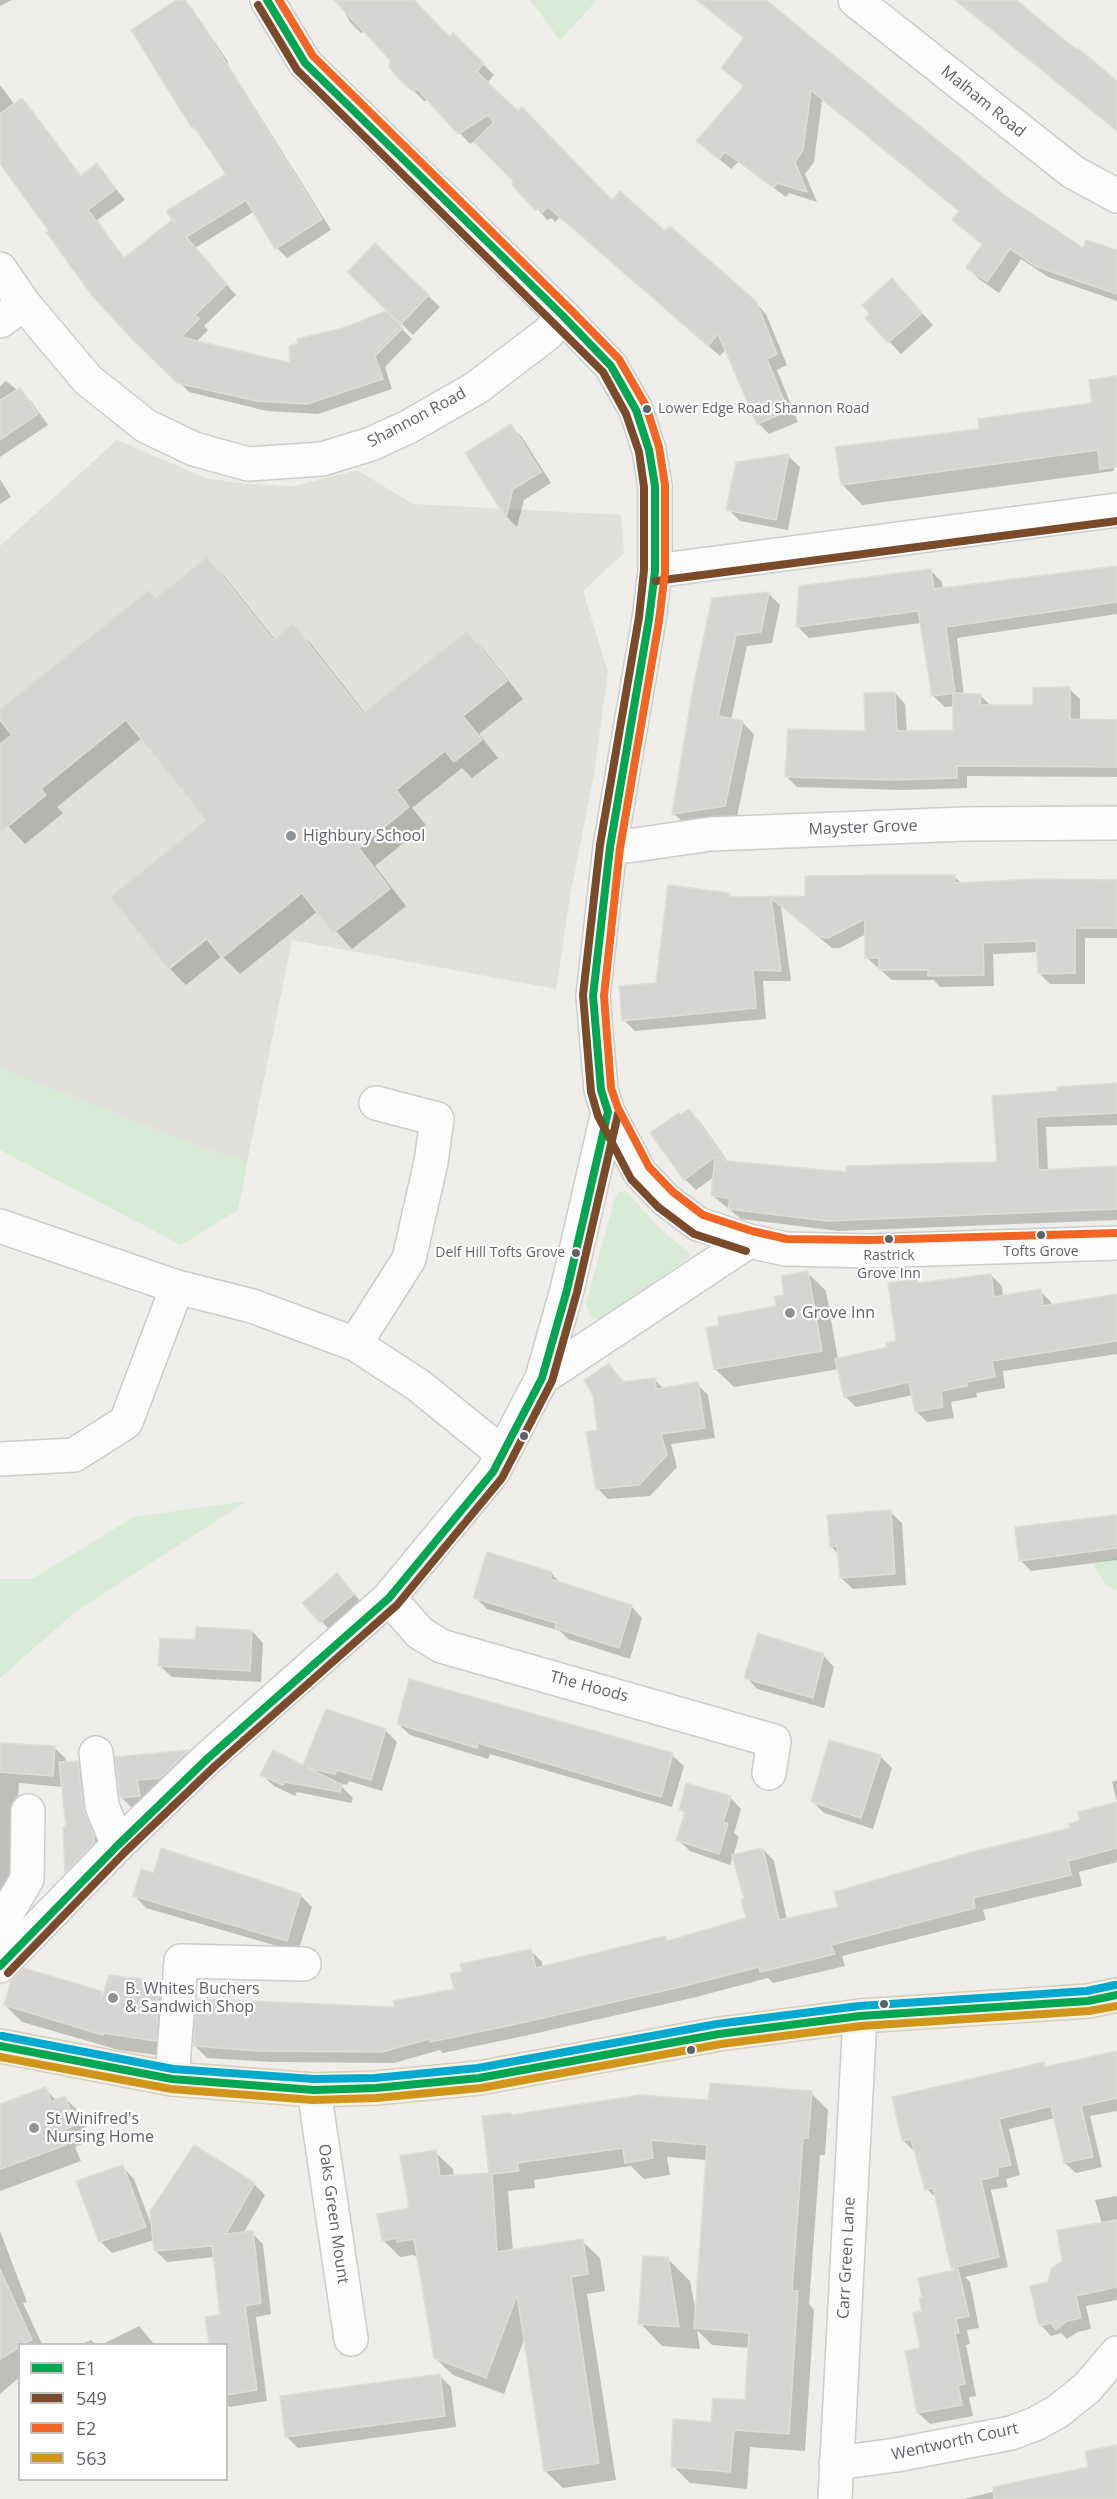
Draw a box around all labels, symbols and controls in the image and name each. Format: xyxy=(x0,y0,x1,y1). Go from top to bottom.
street label: Malham Road xyxy=(937,62,1029,142)
street label: Shannon Road xyxy=(364,384,470,452)
place label: Lower Edge Road Shannon Road xyxy=(658,401,870,417)
marker: Lower Edge Road Shannon Road xyxy=(641,403,653,415)
street label: Mayster Grove xyxy=(808,817,918,839)
place label: Highbury School xyxy=(303,826,425,846)
marker: Highbury School xyxy=(284,829,298,843)
marker: Tofts Grove xyxy=(1035,1229,1047,1241)
marker: Rastrick Grove Inn xyxy=(883,1233,895,1245)
place label: Tofts Grove xyxy=(1003,1244,1079,1260)
place label: Delf Hill Tofts Grove xyxy=(435,1245,565,1261)
marker: Delf Hill Tofts Grove xyxy=(570,1247,582,1259)
place label: Rastrick Grove Inn xyxy=(857,1248,921,1280)
place label: Grove Inn xyxy=(802,1303,875,1323)
marker: Grove Inn xyxy=(783,1306,797,1320)
unlabelled marker xyxy=(518,1430,530,1442)
street label: The Hoods xyxy=(548,1667,630,1707)
place label: B. Whites Buchers & Sandwich Shop xyxy=(125,1979,260,2017)
marker: B. Whites Buchers & Sandwich Shop xyxy=(106,1991,120,2005)
unlabelled marker xyxy=(878,1998,890,2010)
unlabelled marker xyxy=(685,2044,697,2056)
place label: St Winifred's Nursing Home xyxy=(46,2109,154,2147)
marker: St Winifred's Nursing Home xyxy=(27,2121,41,2135)
street label: Oaks Green Mount xyxy=(314,2143,352,2285)
street label: Carr Green Lane xyxy=(834,2196,860,2320)
legend xyxy=(18,2343,228,2481)
text: E1 xyxy=(76,2356,96,2380)
text: 549 xyxy=(76,2386,107,2410)
text: E2 xyxy=(76,2416,96,2440)
street label: Wentworth Court xyxy=(890,2419,1020,2465)
text: 563 xyxy=(76,2446,107,2470)

